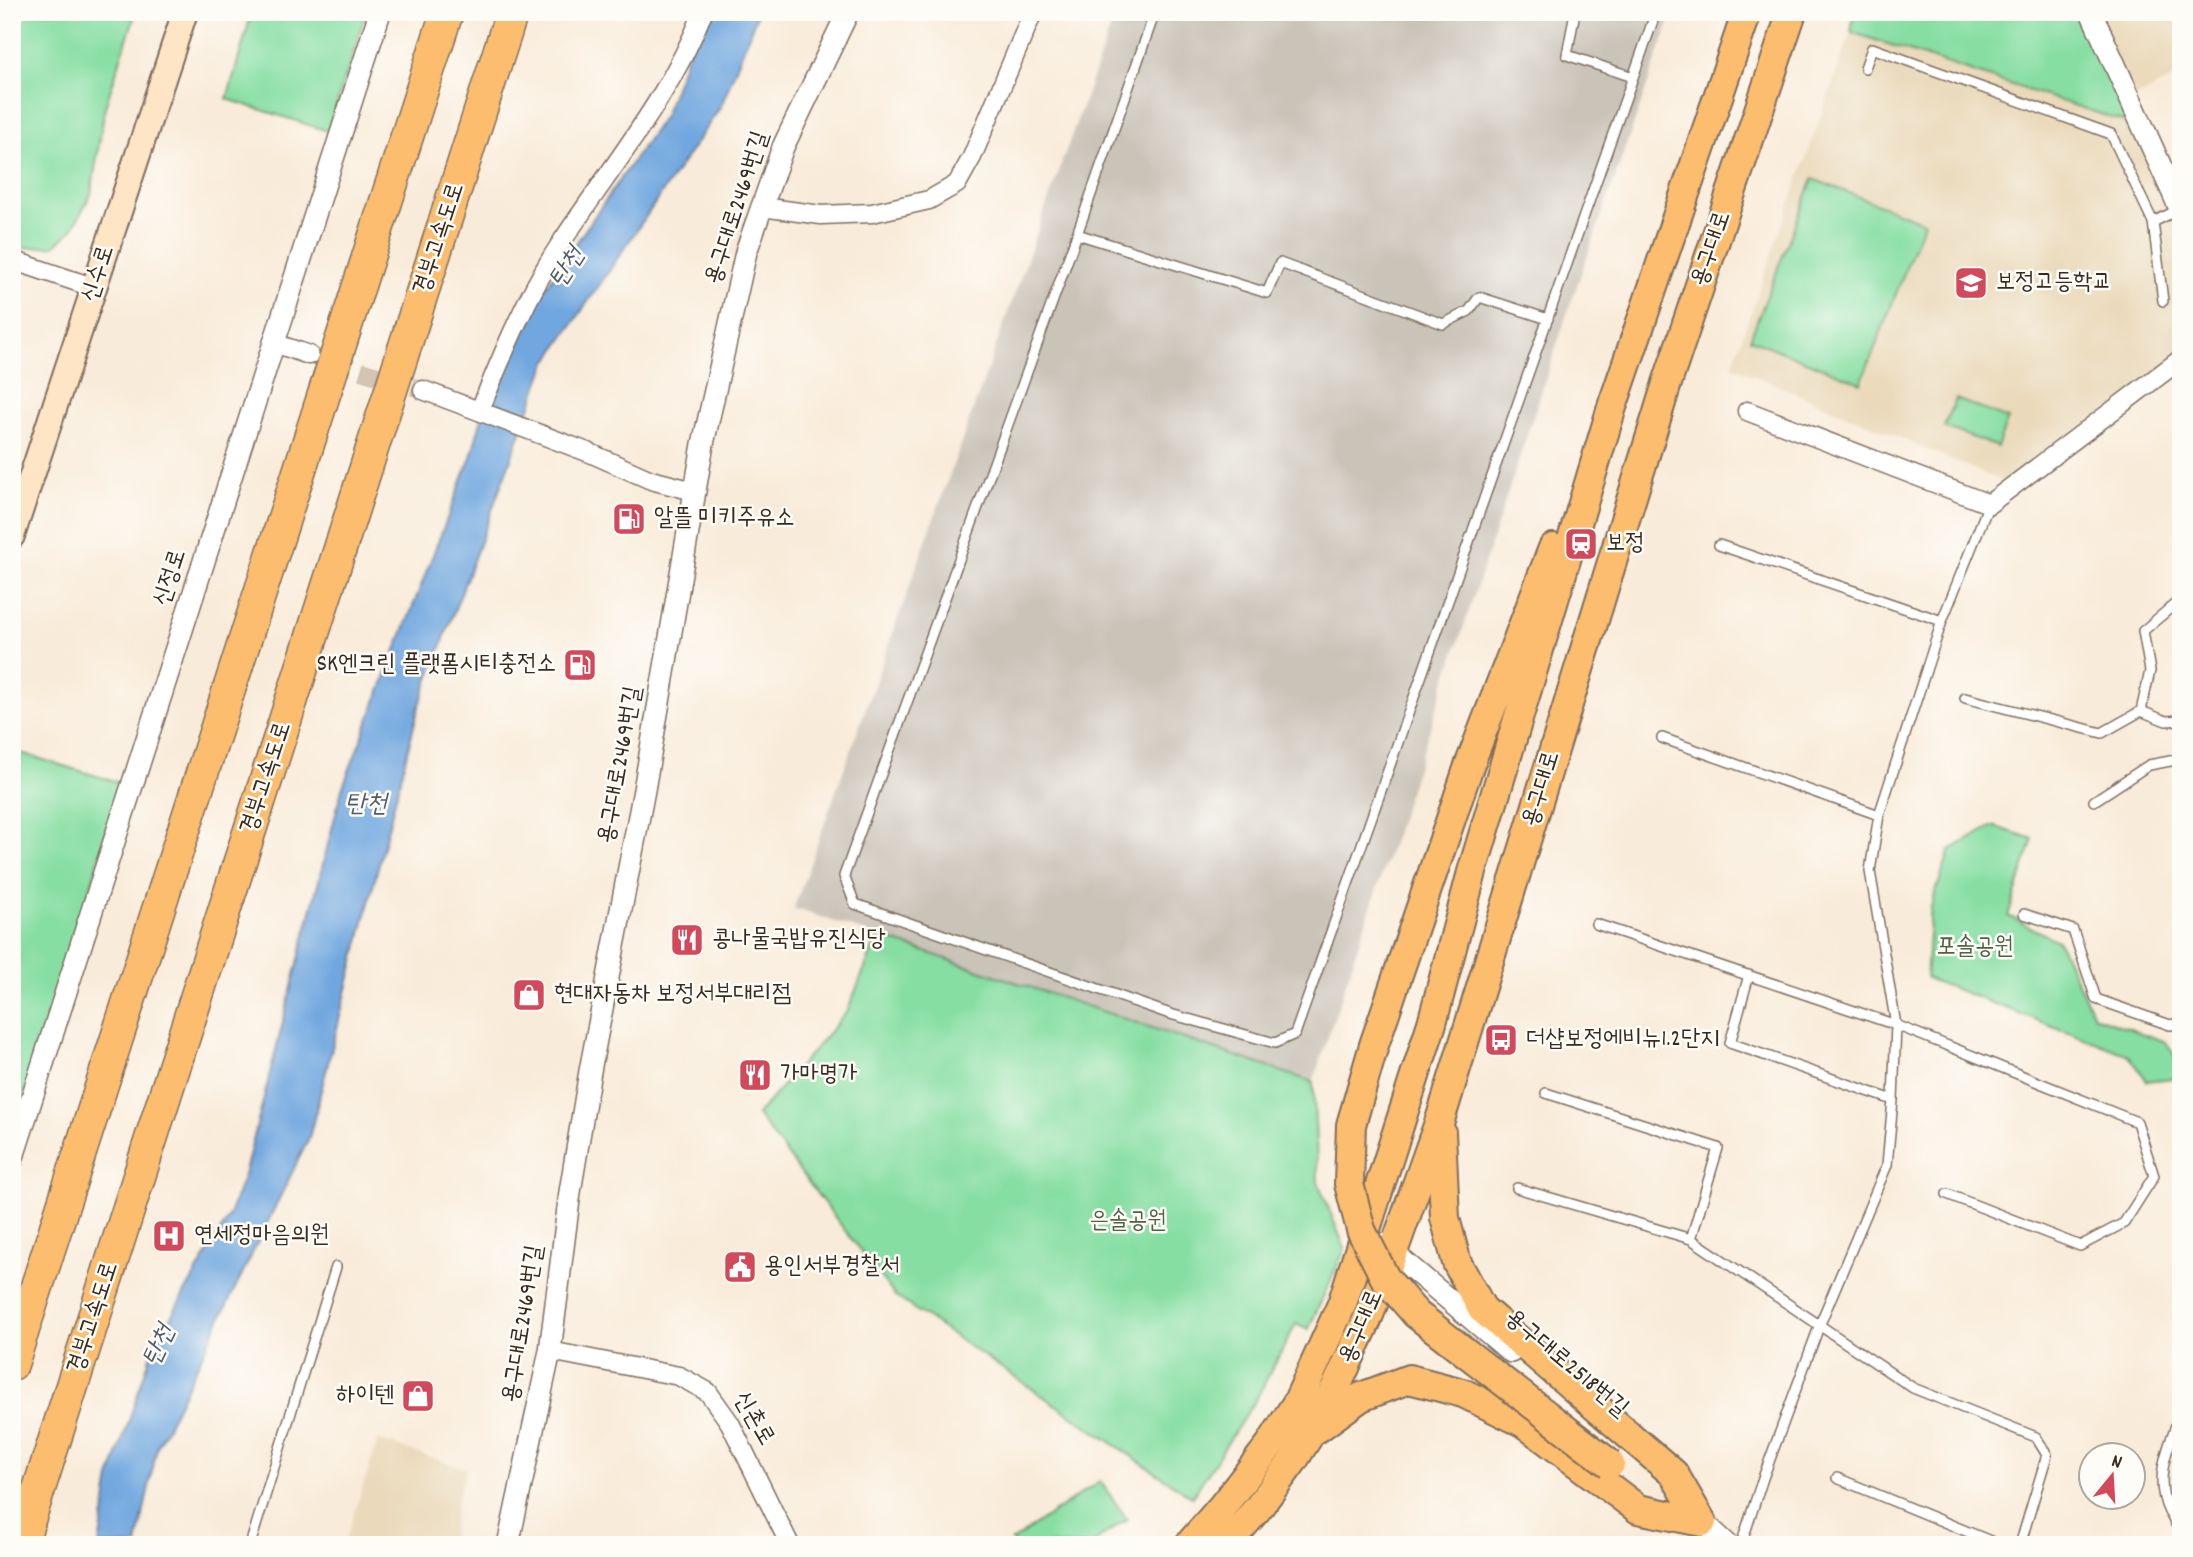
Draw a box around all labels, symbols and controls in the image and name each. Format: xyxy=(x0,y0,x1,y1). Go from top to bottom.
street label: 용구대로2469번길 xyxy=(697,127,779,289)
street label: 경부고속도로 xyxy=(406,179,474,299)
street label: 용구대로 xyxy=(1683,207,1741,291)
water label: 탄천 xyxy=(541,238,597,296)
street label: 신수로 xyxy=(74,241,124,307)
school or university icon: 보정고등학교 xyxy=(1952,264,1990,302)
place label: 보정고등학교 xyxy=(1996,266,2112,300)
fuel station icon: 알뜰 미키주유소 xyxy=(610,500,648,538)
place label: 알뜰 미키주유소 xyxy=(654,502,795,536)
station icon: 보정 xyxy=(1562,525,1600,563)
place label: 보정 xyxy=(1606,527,1645,561)
street label: 신정로 xyxy=(146,545,196,611)
fuel station icon: SK엔크린 플랫폼시티충전소 xyxy=(561,646,599,684)
place label: SK엔크린 플랫폼시티충전소 xyxy=(316,648,556,682)
street label: 용구대로2469번길 xyxy=(590,684,652,846)
street label: 경부고속도로 xyxy=(233,718,301,838)
street label: 용구대로 xyxy=(1514,747,1570,831)
water label: 탄천 xyxy=(345,787,390,824)
restaurant icon: 콩나물국밥유진식당 xyxy=(668,921,706,959)
place label: 콩나물국밥유진식당 xyxy=(712,923,886,957)
park label: 포솔공원 xyxy=(1936,931,2014,965)
shop icon: 현대자동차 보정서부대리점 xyxy=(510,976,548,1014)
place label: 현대자동차 보정서부대리점 xyxy=(554,978,791,1012)
bus stop icon: 더샵보정에비뉴1.2단지 xyxy=(1482,1021,1520,1059)
place label: 더샵보정에비뉴1.2단지 xyxy=(1526,1023,1720,1057)
restaurant icon: 가마명가 xyxy=(736,1056,774,1094)
place label: 가마명가 xyxy=(780,1058,857,1092)
park label: 은솔공원 xyxy=(1089,1205,1167,1239)
hospital icon: 연세정마음의원 xyxy=(150,1217,188,1255)
place label: 연세정마음의원 xyxy=(194,1219,329,1253)
street label: 용구대로2469번길 xyxy=(495,1243,553,1405)
public building icon: 용인서부경찰서 xyxy=(721,1248,759,1286)
place label: 용인서부경찰서 xyxy=(764,1250,899,1284)
street label: 경부고속도로 xyxy=(60,1258,128,1378)
street label: 용구대로 xyxy=(1331,1285,1393,1369)
street label: 용구대로2518번길 xyxy=(1497,1302,1635,1426)
water label: 탄천 xyxy=(134,1316,187,1373)
shop icon: 하이텐 xyxy=(399,1377,437,1415)
place label: 하이텐 xyxy=(336,1379,394,1413)
street label: 신촌로 xyxy=(724,1385,782,1453)
north arrow xyxy=(2078,1442,2148,1512)
text: N xyxy=(2108,1449,2125,1477)

